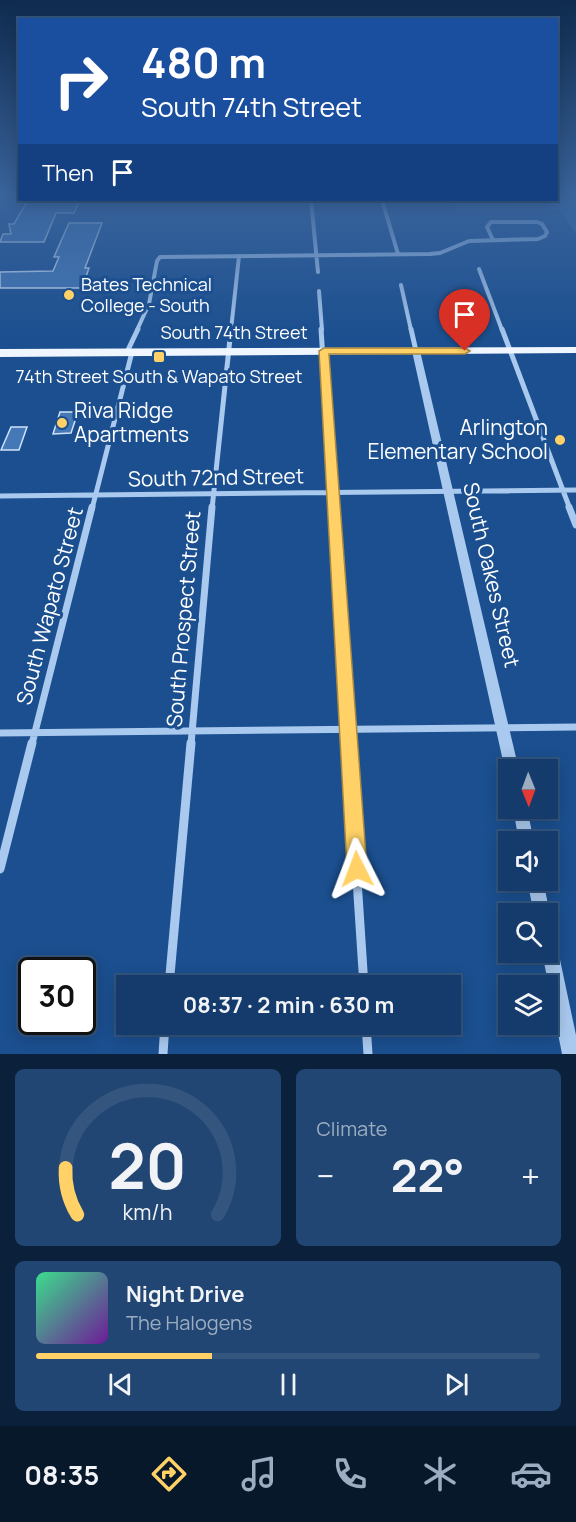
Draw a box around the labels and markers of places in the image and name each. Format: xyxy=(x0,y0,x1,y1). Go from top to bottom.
place label: Bates Technical College - South xyxy=(81,272,212,317)
marker: Bates Technical College - South xyxy=(62,288,76,302)
pin xyxy=(439,289,490,351)
marker: 74th Street South & Wapato Street xyxy=(152,350,166,364)
place label: 74th Street South & Wapato Street xyxy=(16,364,302,388)
place label: Riva Ridge Apartments xyxy=(74,396,189,448)
place label: Arlington Elementary School xyxy=(367,413,548,465)
marker: Riva Ridge Apartments xyxy=(55,416,69,430)
marker: Arlington Elementary School xyxy=(553,433,567,447)

